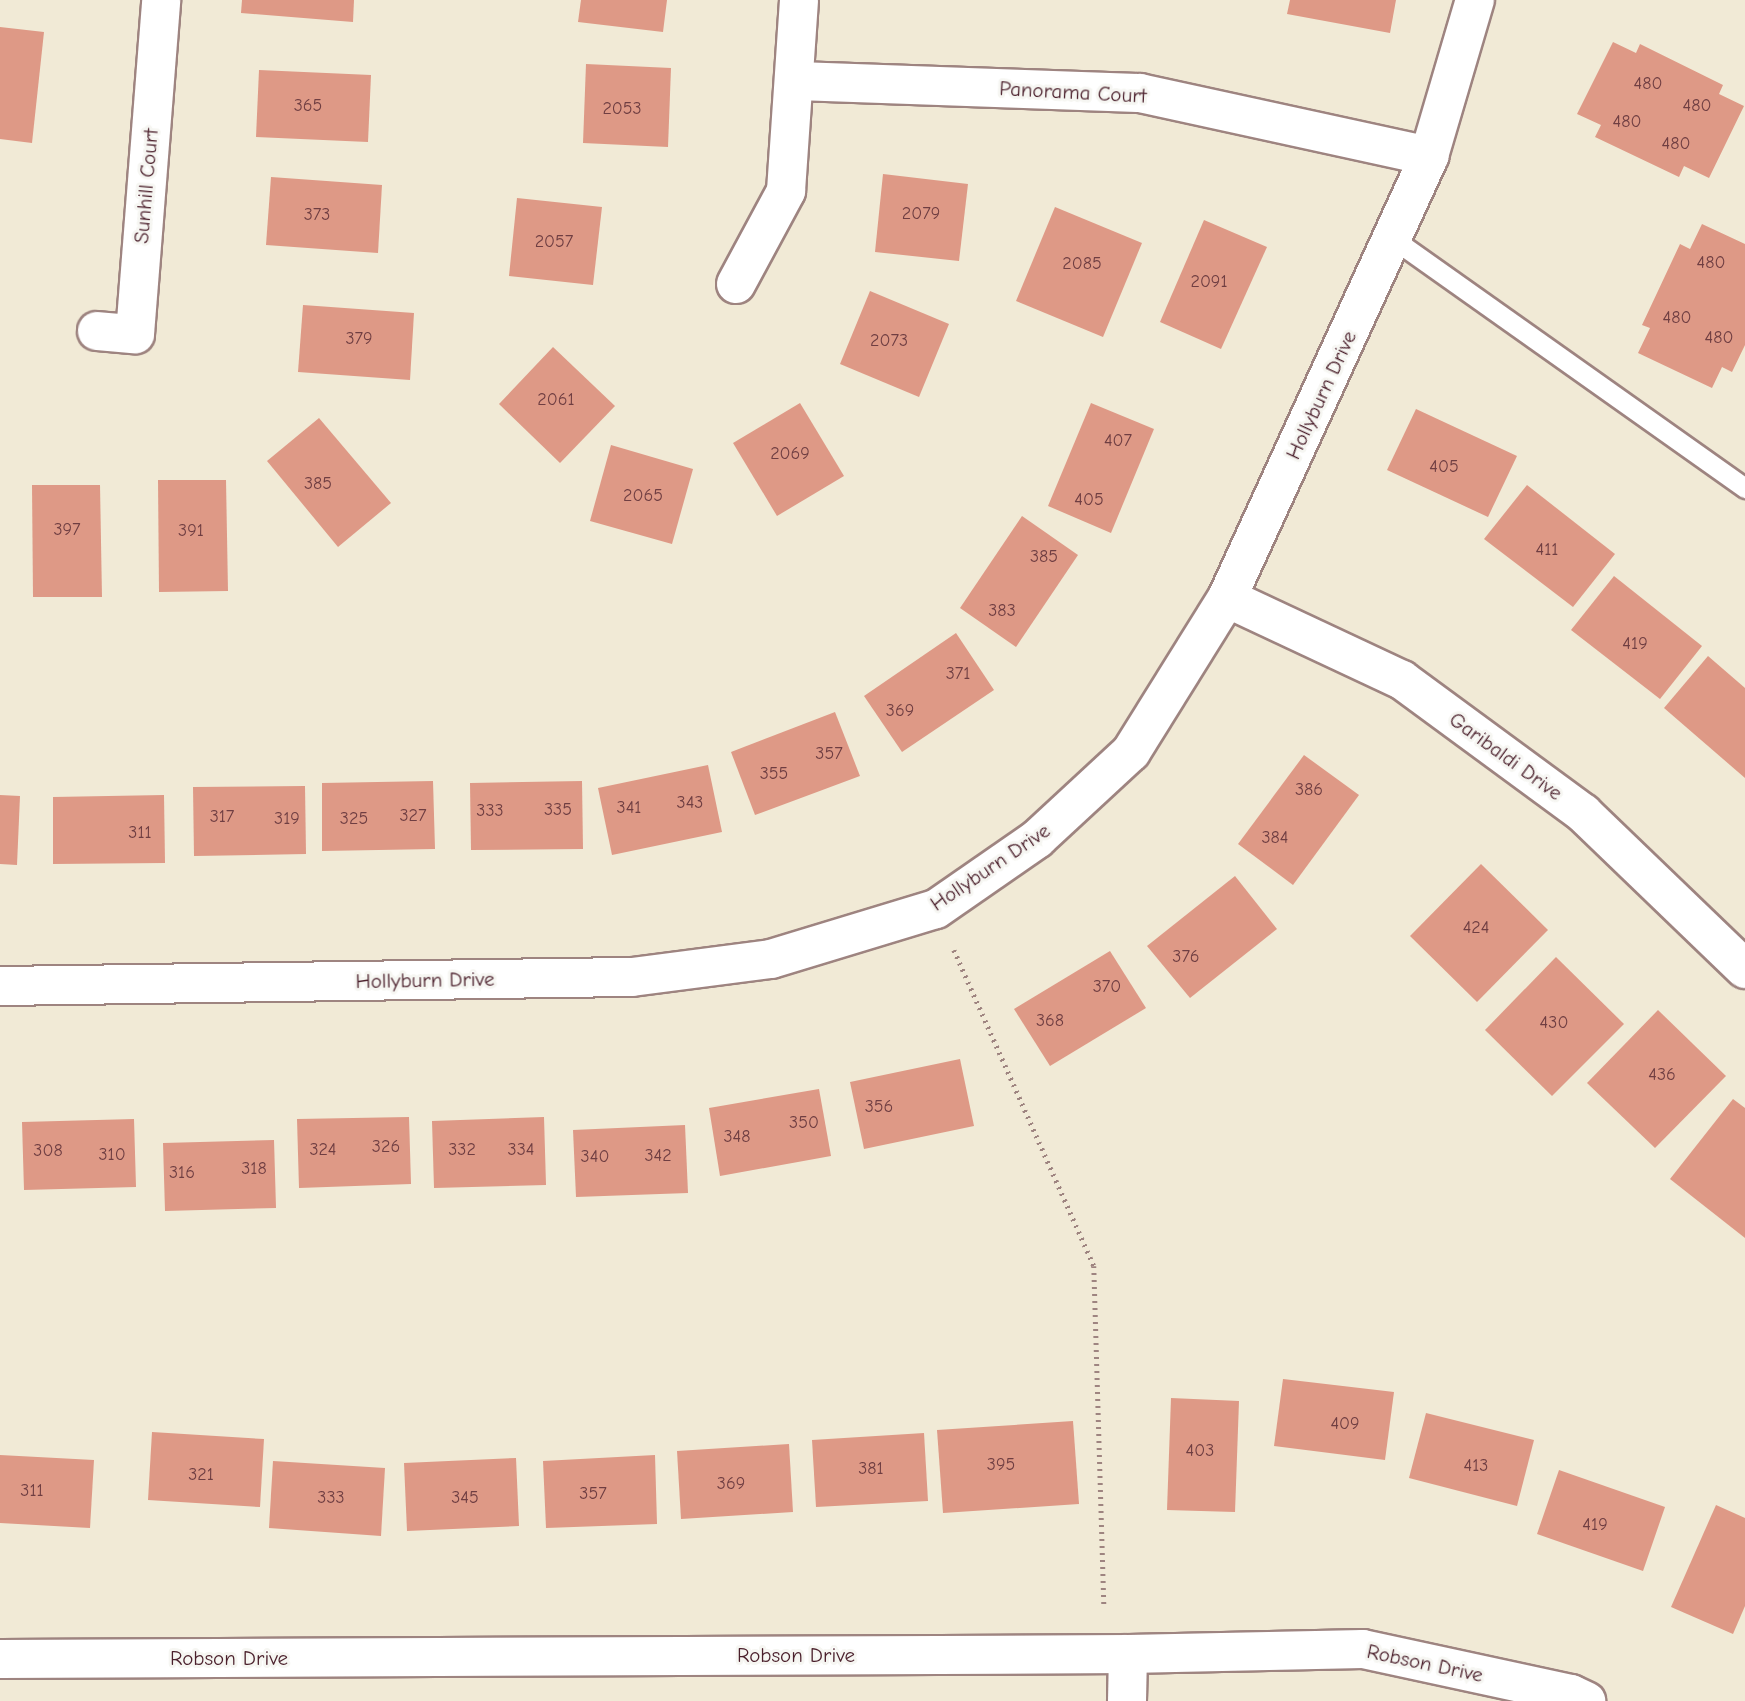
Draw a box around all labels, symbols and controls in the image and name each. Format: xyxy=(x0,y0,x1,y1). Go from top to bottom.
house number: 480 xyxy=(1634,73,1662,95)
street label: Panorama Court xyxy=(999,76,1147,108)
house number: 365 xyxy=(294,95,322,117)
house number: 480 xyxy=(1683,95,1711,117)
house number: 2053 xyxy=(602,98,642,120)
house number: 480 xyxy=(1613,111,1641,133)
street label: Sunhill Court xyxy=(128,127,164,245)
house number: 480 xyxy=(1662,133,1690,155)
house number: 2079 xyxy=(902,203,940,225)
house number: 373 xyxy=(304,204,330,226)
house number: 2057 xyxy=(535,231,573,253)
house number: 480 xyxy=(1697,252,1725,274)
house number: 2085 xyxy=(1062,253,1102,275)
house number: 2091 xyxy=(1190,271,1228,293)
house number: 480 xyxy=(1663,307,1691,329)
street label: Hollyburn Drive xyxy=(1280,327,1362,463)
house number: 480 xyxy=(1705,327,1733,349)
house number: 379 xyxy=(345,328,373,350)
house number: 2073 xyxy=(870,330,908,352)
house number: 2061 xyxy=(537,389,575,411)
house number: 407 xyxy=(1104,430,1132,452)
house number: 2069 xyxy=(770,443,810,465)
house number: 405 xyxy=(1429,456,1459,478)
house number: 385 xyxy=(304,473,332,495)
house number: 2065 xyxy=(623,485,663,507)
house number: 405 xyxy=(1074,489,1104,511)
house number: 397 xyxy=(53,519,81,541)
house number: 391 xyxy=(178,520,204,542)
house number: 411 xyxy=(1536,539,1558,561)
house number: 385 xyxy=(1030,546,1058,568)
house number: 383 xyxy=(988,600,1016,622)
house number: 419 xyxy=(1622,633,1648,655)
house number: 371 xyxy=(946,663,970,685)
house number: 369 xyxy=(886,700,914,722)
street label: Garibaldi Drive xyxy=(1444,706,1568,806)
house number: 357 xyxy=(815,743,843,765)
house number: 355 xyxy=(760,763,788,785)
house number: 386 xyxy=(1295,779,1323,801)
house number: 343 xyxy=(677,792,703,814)
house number: 341 xyxy=(617,797,641,819)
house number: 335 xyxy=(544,799,572,821)
house number: 333 xyxy=(476,800,504,822)
house number: 327 xyxy=(400,805,426,827)
house number: 317 xyxy=(210,806,234,828)
house number: 319 xyxy=(274,808,300,830)
house number: 325 xyxy=(340,808,368,830)
street label: Hollyburn Drive xyxy=(925,818,1055,916)
house number: 311 xyxy=(128,822,152,844)
house number: 384 xyxy=(1261,827,1289,849)
house number: 424 xyxy=(1463,917,1489,939)
house number: 376 xyxy=(1172,946,1200,968)
street label: Hollyburn Drive xyxy=(355,966,495,994)
house number: 370 xyxy=(1093,976,1121,998)
house number: 368 xyxy=(1036,1010,1064,1032)
house number: 430 xyxy=(1540,1012,1568,1034)
house number: 436 xyxy=(1648,1064,1676,1086)
house number: 356 xyxy=(865,1096,893,1118)
house number: 350 xyxy=(789,1112,819,1134)
house number: 348 xyxy=(723,1126,751,1148)
house number: 326 xyxy=(372,1136,400,1158)
house number: 324 xyxy=(309,1139,337,1161)
house number: 332 xyxy=(448,1139,476,1161)
house number: 334 xyxy=(508,1139,534,1161)
house number: 308 xyxy=(33,1140,63,1162)
house number: 310 xyxy=(98,1144,126,1166)
house number: 342 xyxy=(644,1145,672,1167)
house number: 340 xyxy=(581,1146,609,1168)
house number: 318 xyxy=(241,1158,267,1180)
house number: 316 xyxy=(169,1162,195,1184)
house number: 409 xyxy=(1330,1413,1360,1435)
house number: 403 xyxy=(1186,1440,1214,1462)
house number: 395 xyxy=(987,1454,1015,1476)
house number: 413 xyxy=(1464,1455,1488,1477)
house number: 381 xyxy=(858,1458,884,1480)
house number: 321 xyxy=(188,1464,214,1486)
house number: 369 xyxy=(717,1473,745,1495)
house number: 311 xyxy=(20,1480,44,1502)
house number: 357 xyxy=(579,1483,607,1505)
house number: 333 xyxy=(317,1487,345,1509)
house number: 345 xyxy=(451,1487,479,1509)
house number: 419 xyxy=(1582,1514,1608,1536)
street label: Robson Drive xyxy=(1365,1638,1485,1688)
street label: Robson Drive xyxy=(737,1642,855,1668)
street label: Robson Drive xyxy=(170,1645,288,1671)

